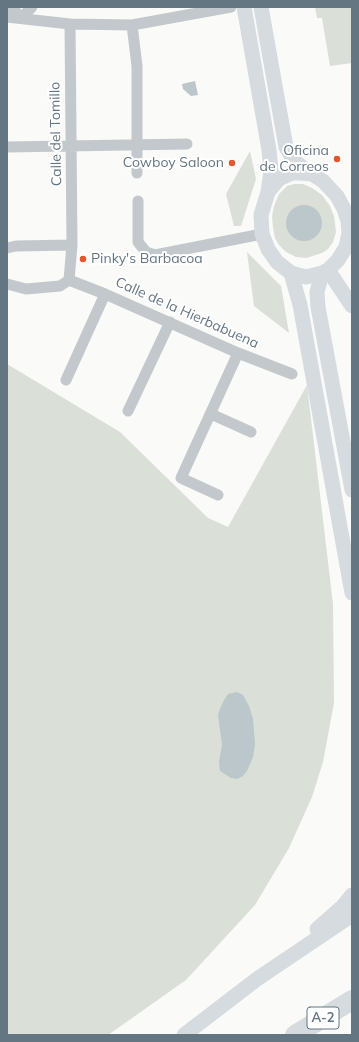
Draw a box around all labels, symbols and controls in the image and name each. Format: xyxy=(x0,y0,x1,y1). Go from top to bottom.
street label: Calle del Tomillo xyxy=(47,82,65,186)
place label: Oficina de Correos xyxy=(260,143,329,176)
marker: Oficina de Correos xyxy=(332,154,342,164)
place label: Cowboy Saloon xyxy=(123,155,224,171)
marker: Cowboy Saloon xyxy=(227,158,237,168)
place label: Pinky's Barbacoa xyxy=(91,251,203,267)
marker: Pinky's Barbacoa xyxy=(78,254,88,264)
street label: Calle de la Hierbabuena xyxy=(113,274,261,352)
road number: A-2 xyxy=(307,1007,339,1029)

